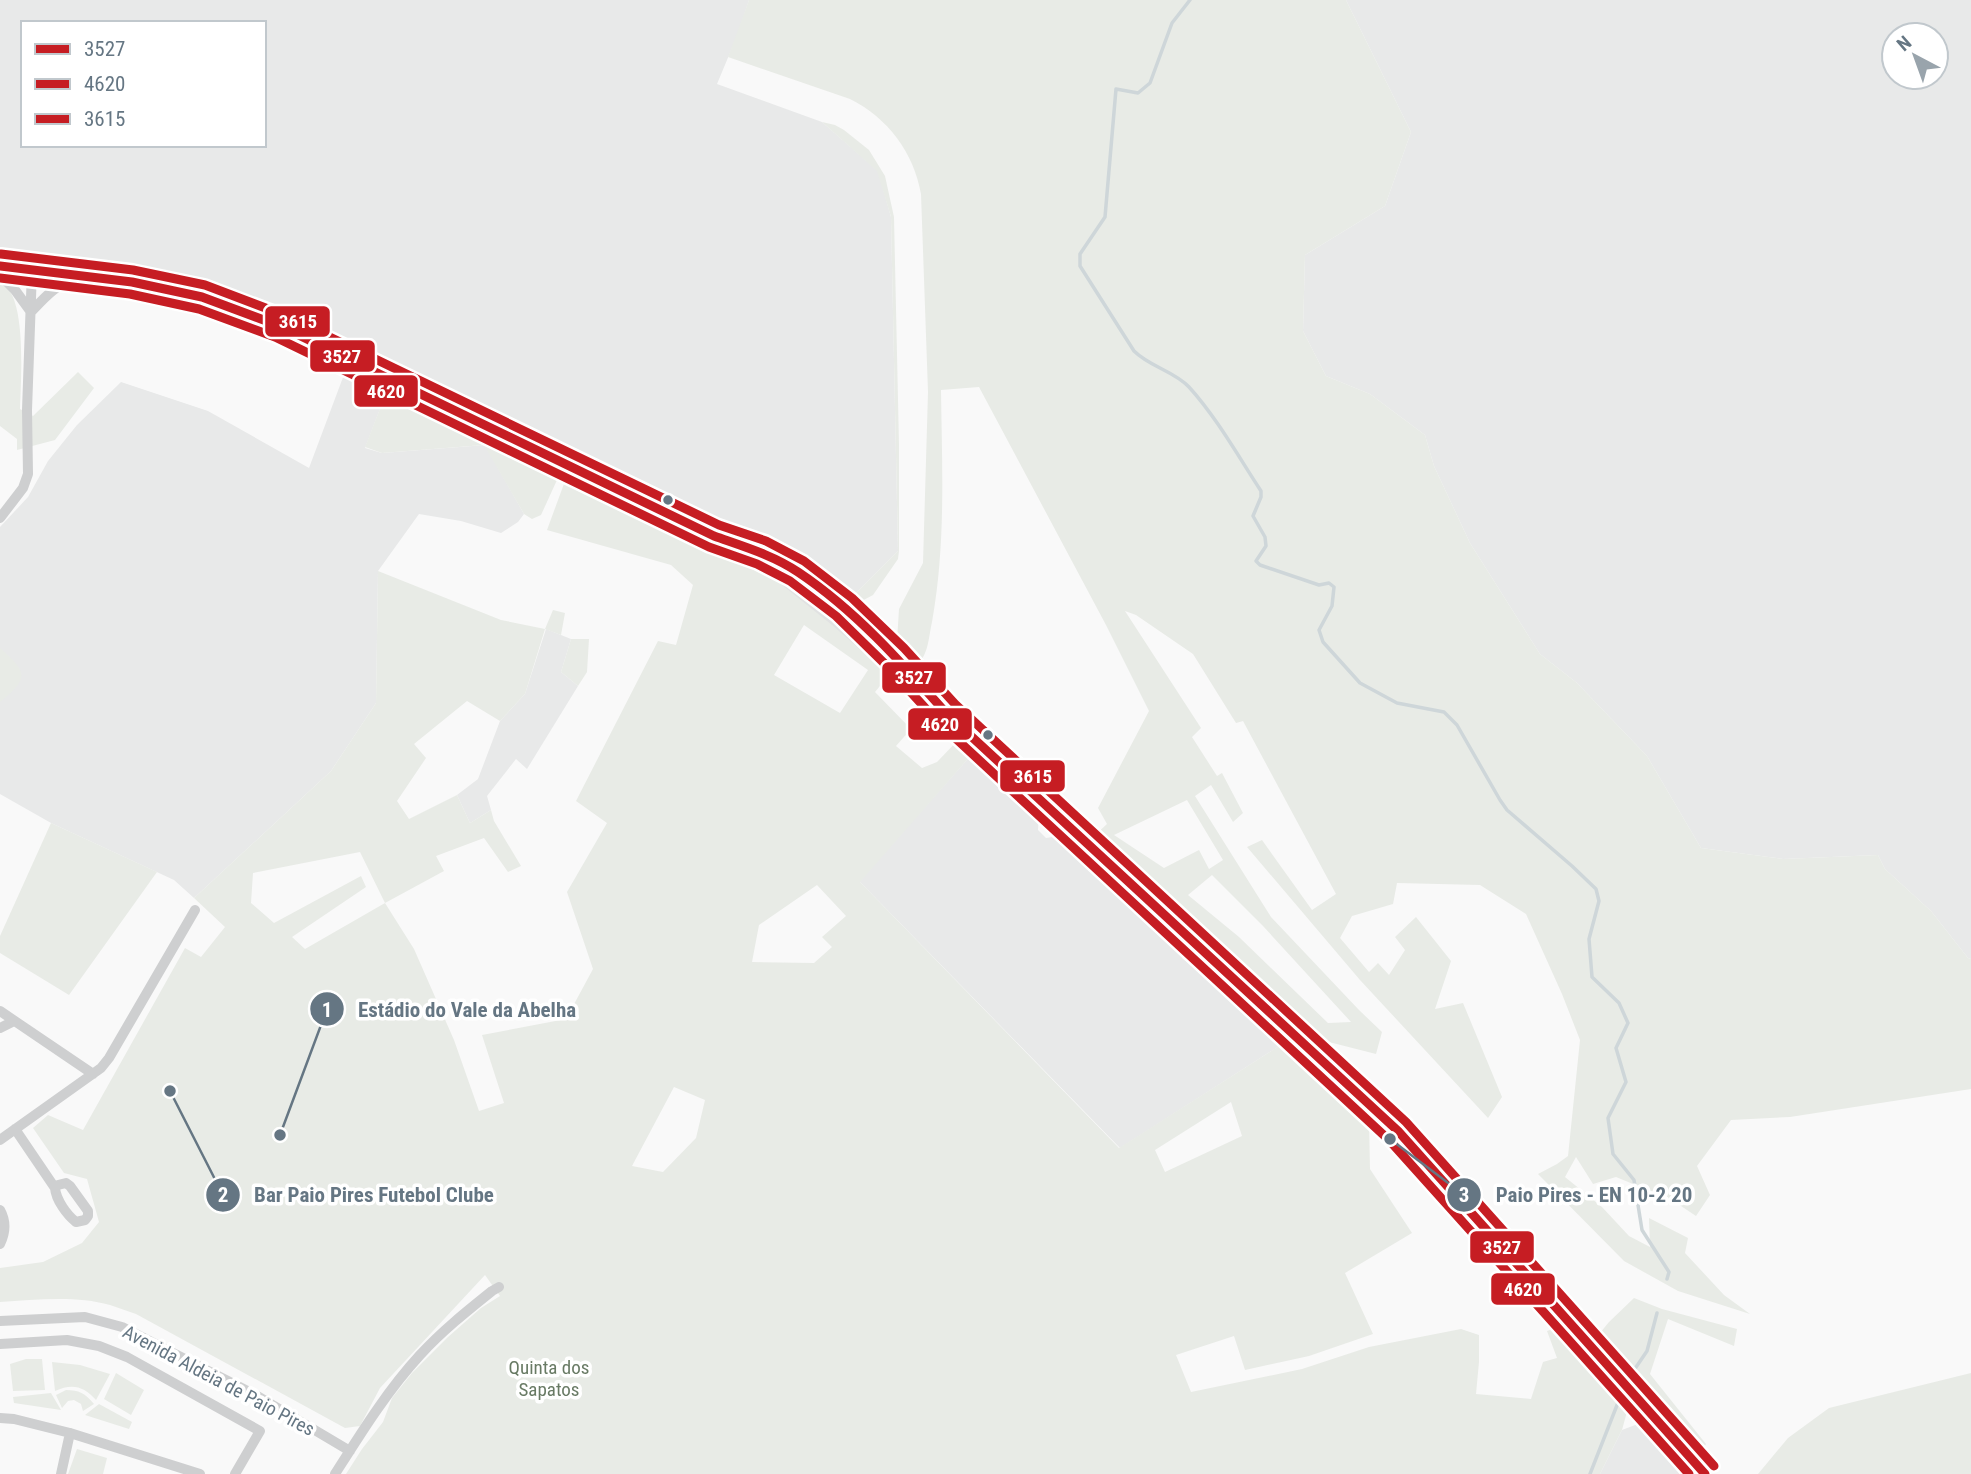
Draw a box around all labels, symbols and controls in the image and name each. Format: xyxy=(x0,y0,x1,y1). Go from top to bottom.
legend xyxy=(21,21,266,147)
north arrow xyxy=(1880,21,1950,91)
text: N xyxy=(1892,31,1916,56)
text: 3527 xyxy=(84,37,125,61)
text: 4620 xyxy=(84,72,125,96)
text: 3615 xyxy=(84,107,125,131)
line badge: 3615 xyxy=(264,305,331,338)
text: 3615 xyxy=(279,310,317,333)
line badge: 3527 xyxy=(309,339,376,373)
text: 3527 xyxy=(323,345,361,368)
line badge: 4620 xyxy=(353,374,419,408)
text: 4620 xyxy=(367,380,405,403)
unlabelled marker xyxy=(661,493,675,507)
line badge: 3527 xyxy=(881,661,947,694)
text: 3527 xyxy=(895,666,933,689)
line badge: 4620 xyxy=(907,707,973,741)
text: 4620 xyxy=(921,713,959,736)
unlabelled marker xyxy=(981,728,995,742)
line badge: 3615 xyxy=(999,759,1066,793)
text: 3615 xyxy=(1014,765,1052,788)
callout: Estádio do Vale da Abelha xyxy=(309,988,590,1030)
text: 1 xyxy=(322,998,332,1022)
text: Estádio do Vale da Abelha xyxy=(358,998,576,1022)
callout: Bar Paio Pires Futebol Clube xyxy=(205,1174,508,1216)
callout: Paio Pires - EN 10-2 20 xyxy=(1446,1174,1706,1216)
text: 2 xyxy=(218,1183,228,1207)
text: Bar Paio Pires Futebol Clube xyxy=(254,1183,494,1207)
text: 3 xyxy=(1459,1183,1469,1207)
text: Paio Pires - EN 10-2 20 xyxy=(1496,1183,1692,1207)
line badge: 3527 xyxy=(1469,1230,1535,1264)
text: 3527 xyxy=(1483,1236,1521,1259)
line badge: 4620 xyxy=(1490,1272,1556,1306)
text: 4620 xyxy=(1504,1278,1542,1301)
street label: Avenida Aldeia de Paio Pires xyxy=(119,1320,319,1441)
park label: Quinta dos Sapatos xyxy=(509,1356,589,1401)

